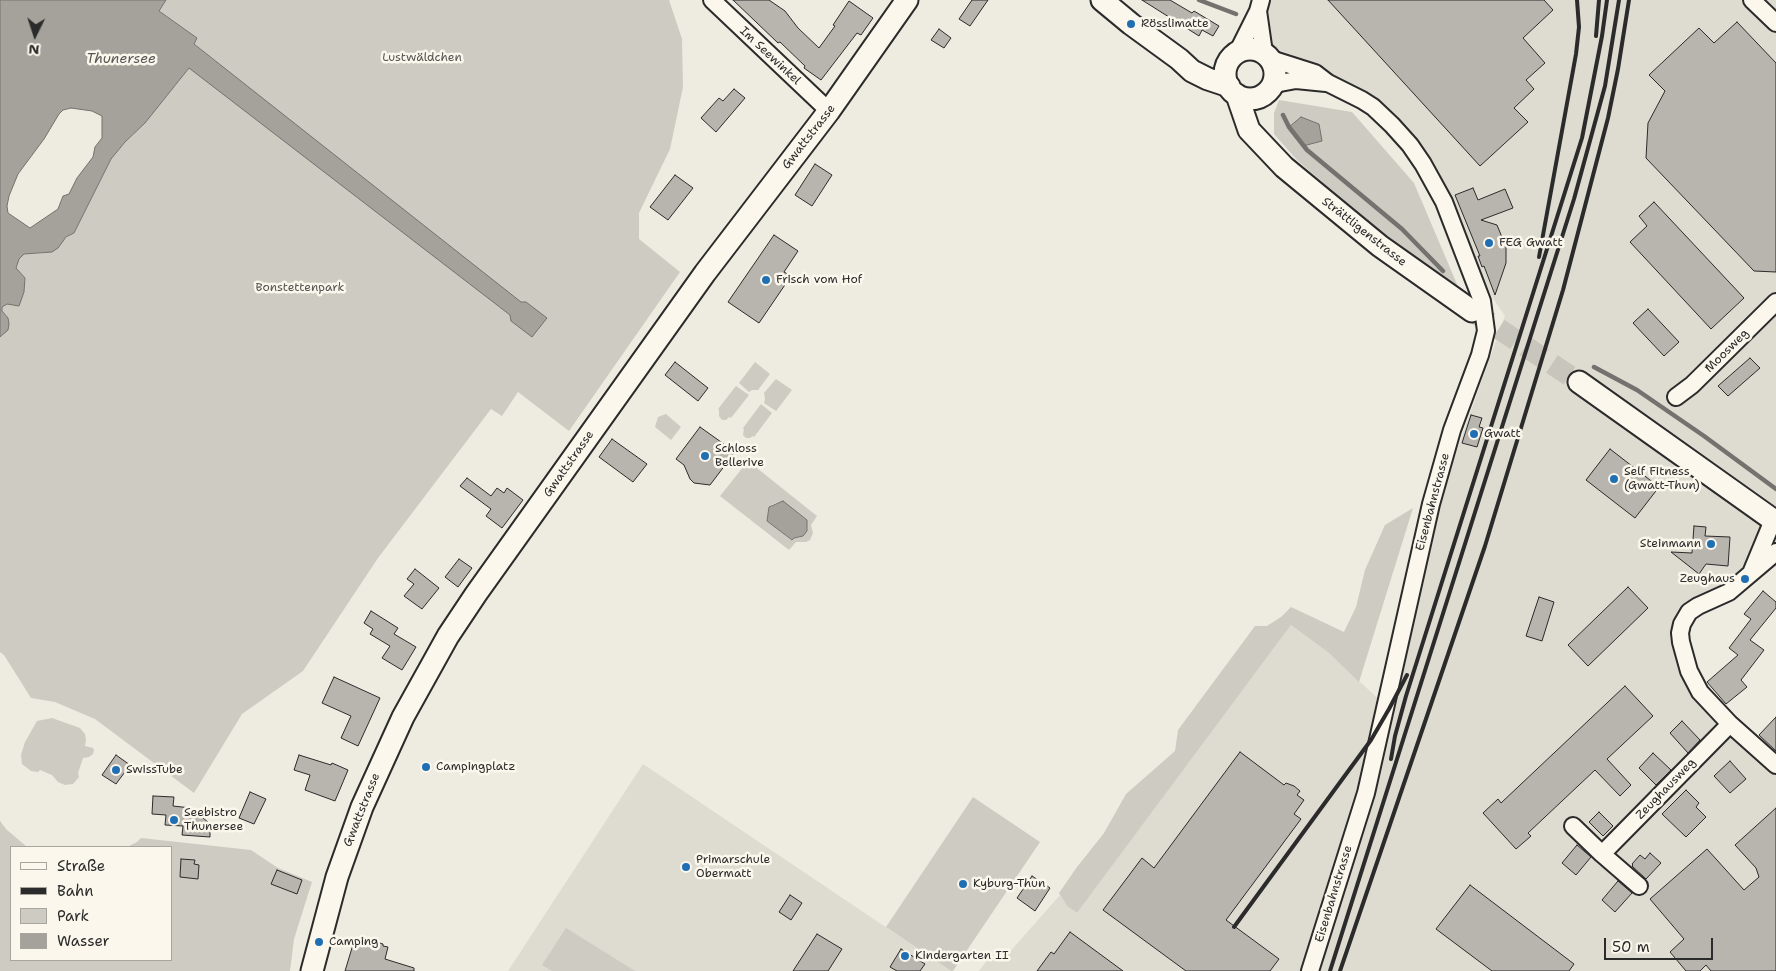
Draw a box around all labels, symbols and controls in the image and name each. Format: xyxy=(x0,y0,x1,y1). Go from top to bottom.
north arrow xyxy=(10,10,60,60)
place label: Rösslimatte xyxy=(1141,17,1209,31)
marker: Rösslimatte xyxy=(1125,18,1137,30)
street label: Im Seewinkel xyxy=(736,24,804,88)
text: N xyxy=(28,41,40,59)
water label: Thunersee xyxy=(86,51,156,67)
park label: Lustwäldchen xyxy=(382,51,462,65)
street label: Gwattstrasse xyxy=(779,102,839,172)
street label: Strättligenstrasse xyxy=(1319,194,1409,270)
place label: FEG Gwatt xyxy=(1499,236,1563,250)
marker: FEG Gwatt xyxy=(1483,237,1495,249)
place label: Frisch vom Hof xyxy=(776,273,862,287)
marker: Frisch vom Hof xyxy=(760,274,772,286)
park label: Bonstettenpark xyxy=(256,281,344,295)
street label: Moosweg xyxy=(1702,326,1752,376)
place label: Gwatt xyxy=(1484,427,1521,441)
street label: Gwattstrasse xyxy=(541,428,597,500)
marker: Gwatt xyxy=(1468,428,1480,440)
place label: Schloss Bellerive xyxy=(715,442,764,470)
marker: Schloss Bellerive xyxy=(699,450,711,462)
street label: Eisenbahnstrasse xyxy=(1413,451,1453,553)
place label: Self Fitness (Gwatt-Thun) xyxy=(1624,465,1700,493)
marker: Self Fitness (Gwatt-Thun) xyxy=(1608,473,1620,485)
place label: Steinmann xyxy=(1640,537,1701,551)
marker: Steinmann xyxy=(1705,538,1717,550)
place label: Zeughaus xyxy=(1680,572,1735,586)
marker: Zeughaus xyxy=(1739,573,1751,585)
street label: Zeughausweg xyxy=(1633,756,1699,822)
place label: Campingplatz xyxy=(436,760,515,774)
marker: Campingplatz xyxy=(420,761,432,773)
place label: SwissTube xyxy=(126,763,183,777)
marker: SwissTube xyxy=(110,764,122,776)
street label: Gwattstrasse xyxy=(341,771,383,849)
place label: Seebistro Thunersee xyxy=(184,806,243,834)
marker: Seebistro Thunersee xyxy=(168,814,180,826)
street label: Eisenbahnstrasse xyxy=(1312,844,1356,944)
legend xyxy=(10,846,172,961)
place label: Primarschule Obermatt xyxy=(696,853,770,881)
text: Straße xyxy=(57,856,105,876)
marker: Primarschule Obermatt xyxy=(680,861,692,873)
place label: Kyburg-Thun xyxy=(973,877,1045,891)
marker: Kyburg-Thun xyxy=(957,878,969,890)
text: Bahn xyxy=(57,881,93,901)
text: Park xyxy=(57,906,89,926)
scale bar xyxy=(1606,928,1715,960)
text: Wasser xyxy=(57,931,110,951)
place label: Camping xyxy=(329,935,378,949)
marker: Camping xyxy=(313,936,325,948)
text: 50 m xyxy=(1612,937,1650,957)
place label: Kindergarten II xyxy=(915,949,1009,963)
marker: Kindergarten II xyxy=(899,950,911,962)

